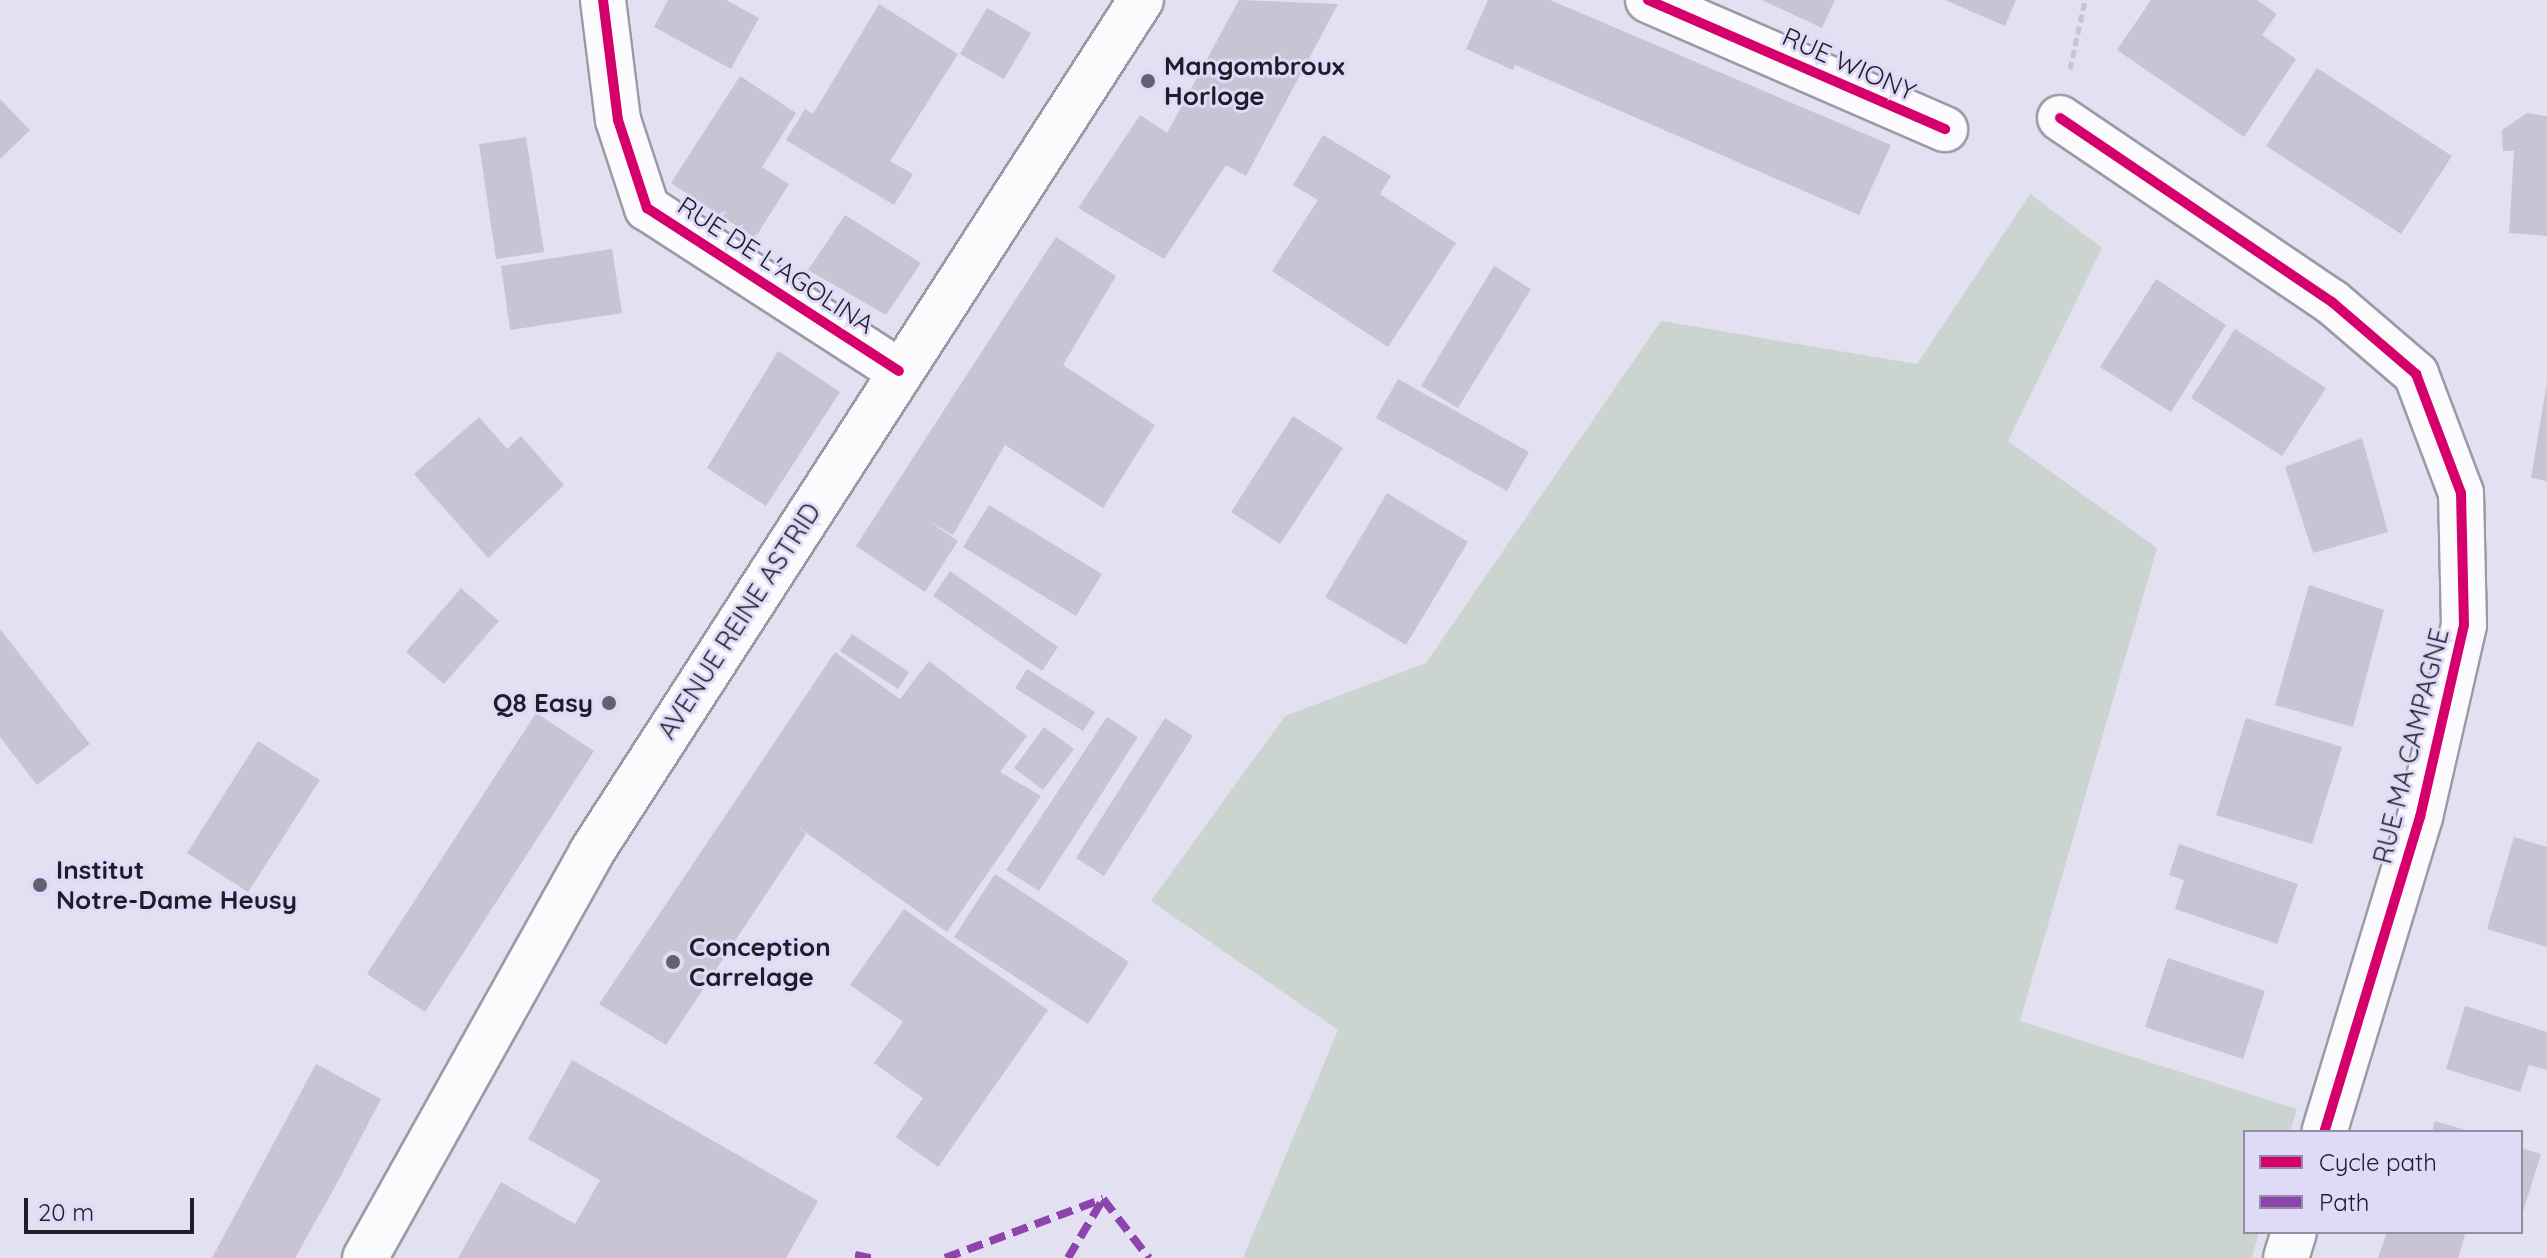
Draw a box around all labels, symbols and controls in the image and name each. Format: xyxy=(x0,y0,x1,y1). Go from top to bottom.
street label: RUE WIONY xyxy=(1777,21,1921,107)
place label: Mangombroux Horloge xyxy=(1164,50,1345,112)
marker: Mangombroux Horloge xyxy=(1139,72,1157,90)
street label: RUE DE L'AGOLINA xyxy=(672,190,880,340)
street label: AVENUE REINE ASTRID xyxy=(651,497,827,745)
street label: RUE MA CAMPAGNE xyxy=(2367,625,2455,867)
place label: Q8 Easy xyxy=(493,687,593,719)
marker: Q8 Easy xyxy=(600,694,618,712)
place label: Institut Notre-Dame Heusy xyxy=(56,854,297,916)
marker: Institut Notre-Dame Heusy xyxy=(31,876,49,894)
place label: Conception Carrelage xyxy=(689,931,831,992)
marker: Conception Carrelage xyxy=(664,953,682,971)
legend xyxy=(2243,1130,2523,1234)
text: Cycle path xyxy=(2319,1147,2437,1177)
scale bar xyxy=(28,1182,198,1232)
text: Path xyxy=(2319,1187,2370,1217)
text: 20 m xyxy=(38,1197,94,1227)

